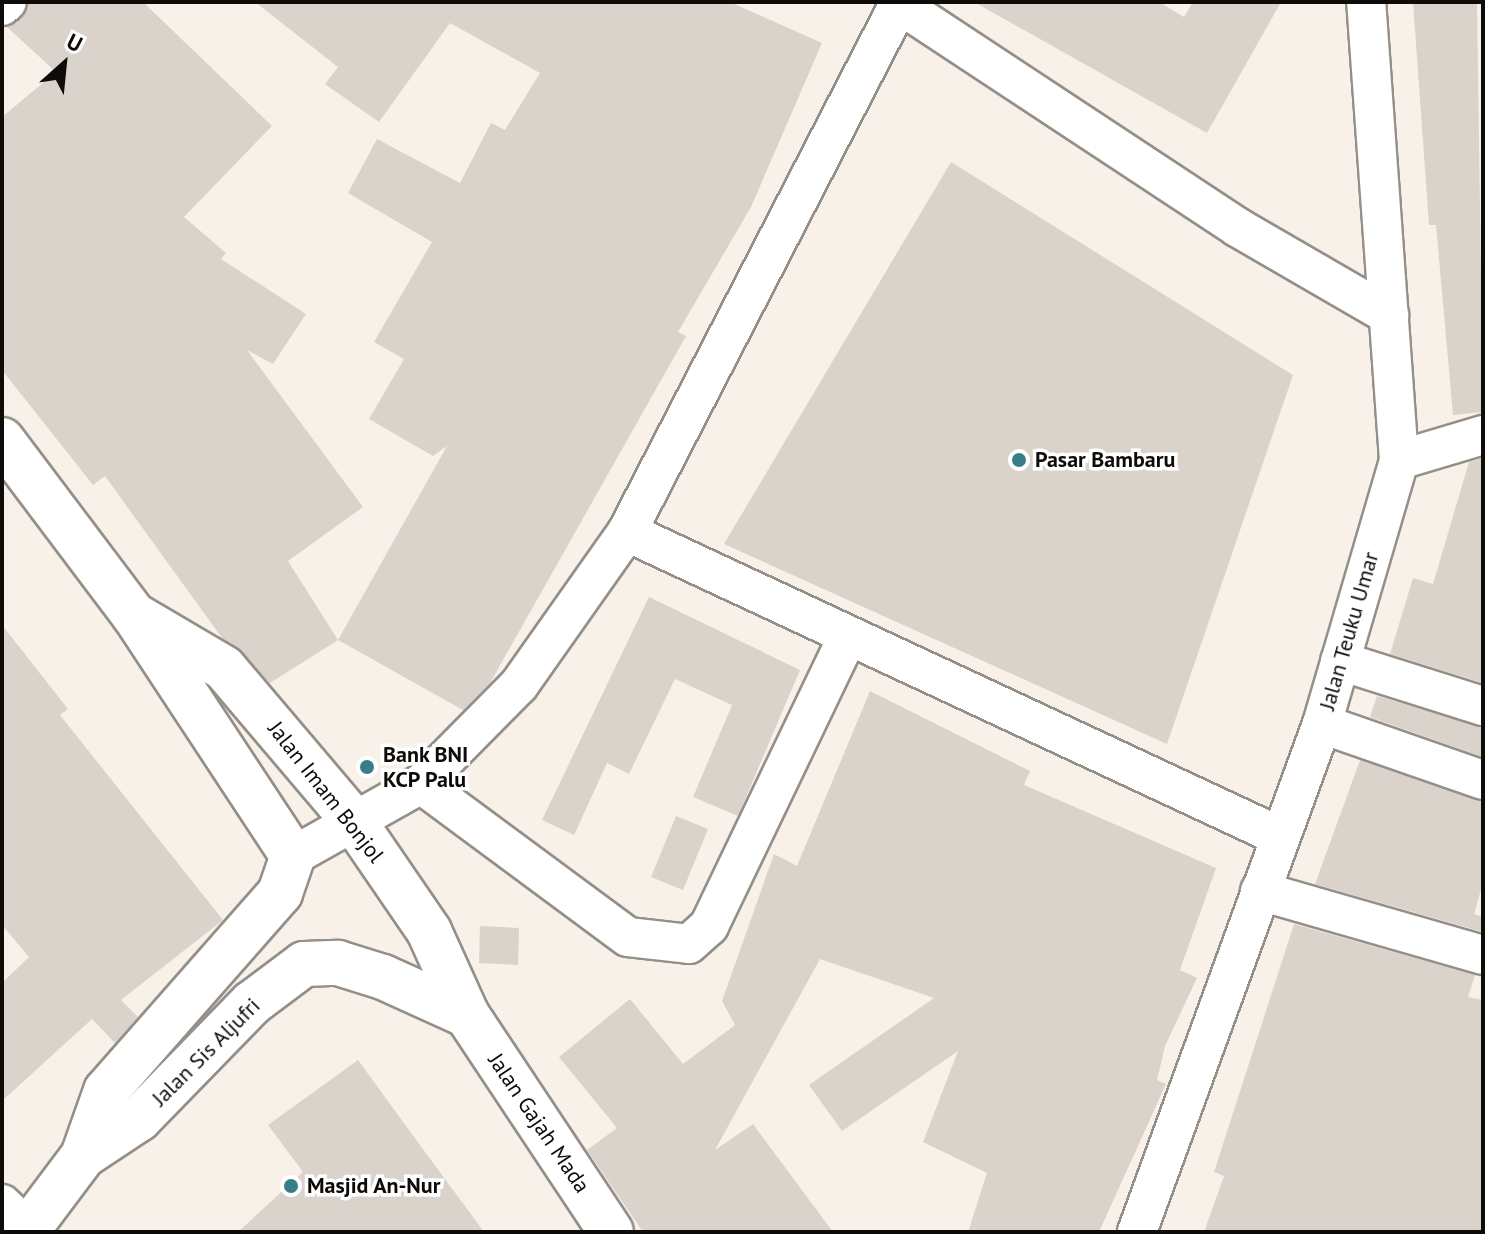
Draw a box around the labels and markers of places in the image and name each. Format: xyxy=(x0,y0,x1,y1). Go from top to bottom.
place label: Pasar Bambaru xyxy=(1035,447,1175,473)
marker: Pasar Bambaru xyxy=(1010,451,1028,469)
place label: Bank BNI KCP Palu xyxy=(383,741,469,792)
marker: Bank BNI KCP Palu xyxy=(358,758,376,776)
place label: Masjid An-Nur xyxy=(307,1173,441,1199)
marker: Masjid An-Nur xyxy=(282,1177,300,1195)

